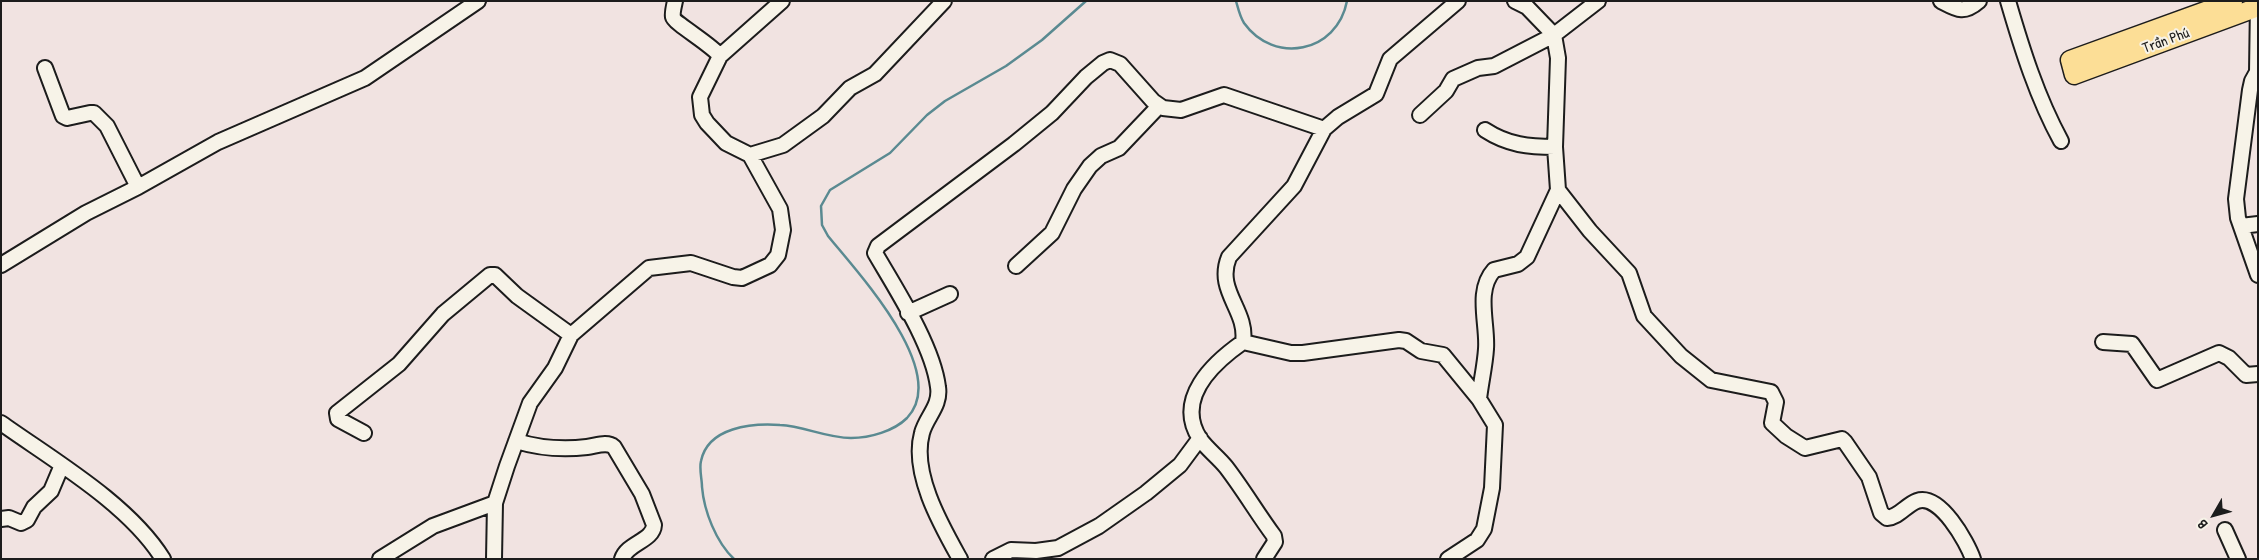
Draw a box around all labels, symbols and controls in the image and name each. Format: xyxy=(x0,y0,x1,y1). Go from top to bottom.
street label: Trần Phú xyxy=(2140,24,2192,58)
north arrow xyxy=(2189,490,2239,540)
text: B xyxy=(2192,516,2211,533)

